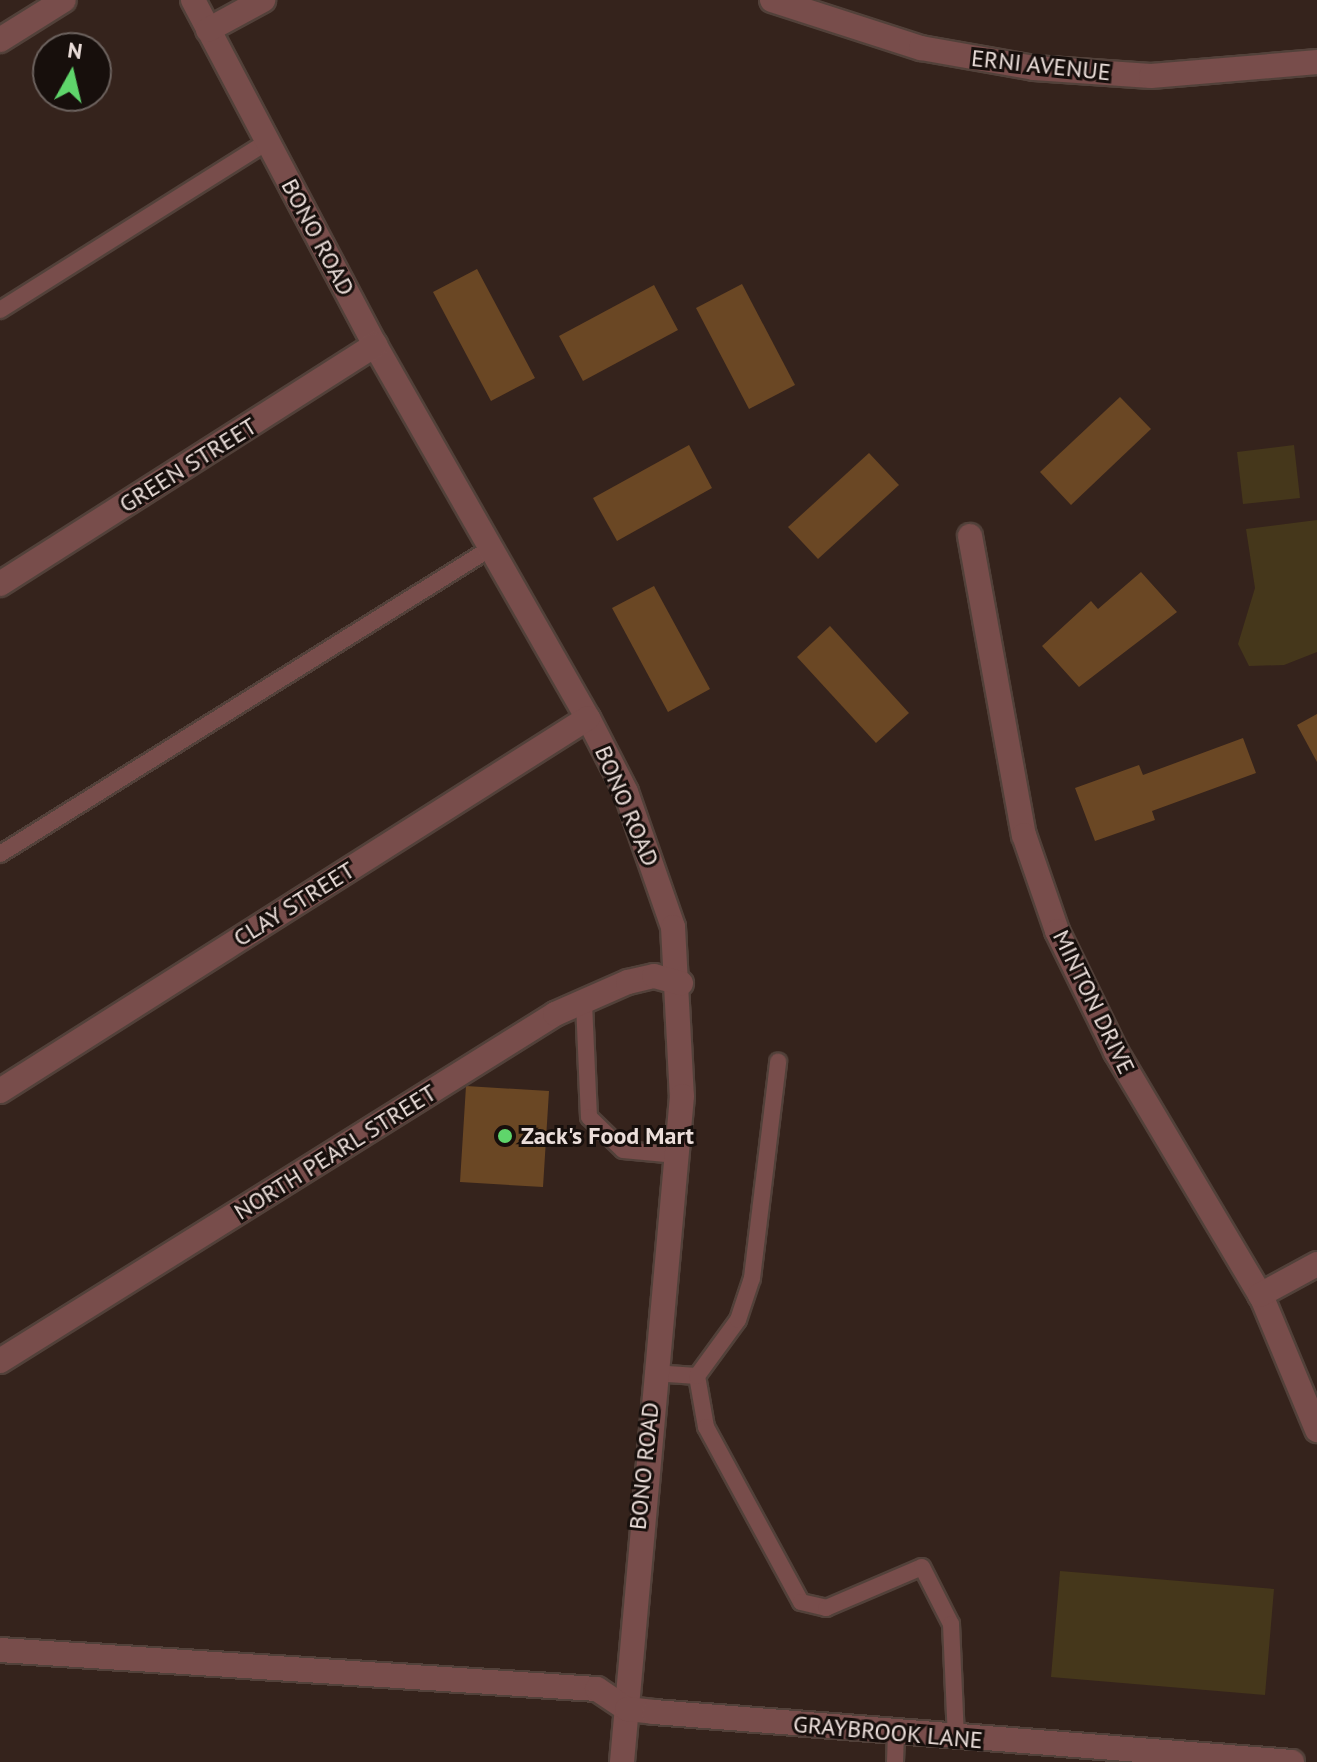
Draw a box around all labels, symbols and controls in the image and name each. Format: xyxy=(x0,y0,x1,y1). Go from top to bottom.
north arrow xyxy=(32,32,112,112)
text: N xyxy=(66,35,84,65)
street label: ERNI AVENUE xyxy=(969,43,1113,87)
street label: BONO ROAD xyxy=(275,174,361,300)
street label: GREEN STREET xyxy=(114,411,262,519)
street label: BONO ROAD xyxy=(589,741,665,871)
street label: CLAY STREET xyxy=(228,855,360,953)
street label: MINTON DRIVE xyxy=(1047,925,1141,1079)
street label: NORTH PEARL STREET xyxy=(228,1078,442,1226)
place label: Zack's Food Mart xyxy=(521,1122,694,1150)
marker: Zack's Food Mart xyxy=(496,1127,514,1145)
street label: BONO ROAD xyxy=(623,1401,665,1531)
street label: GRAYBROOK LANE xyxy=(792,1709,984,1755)

